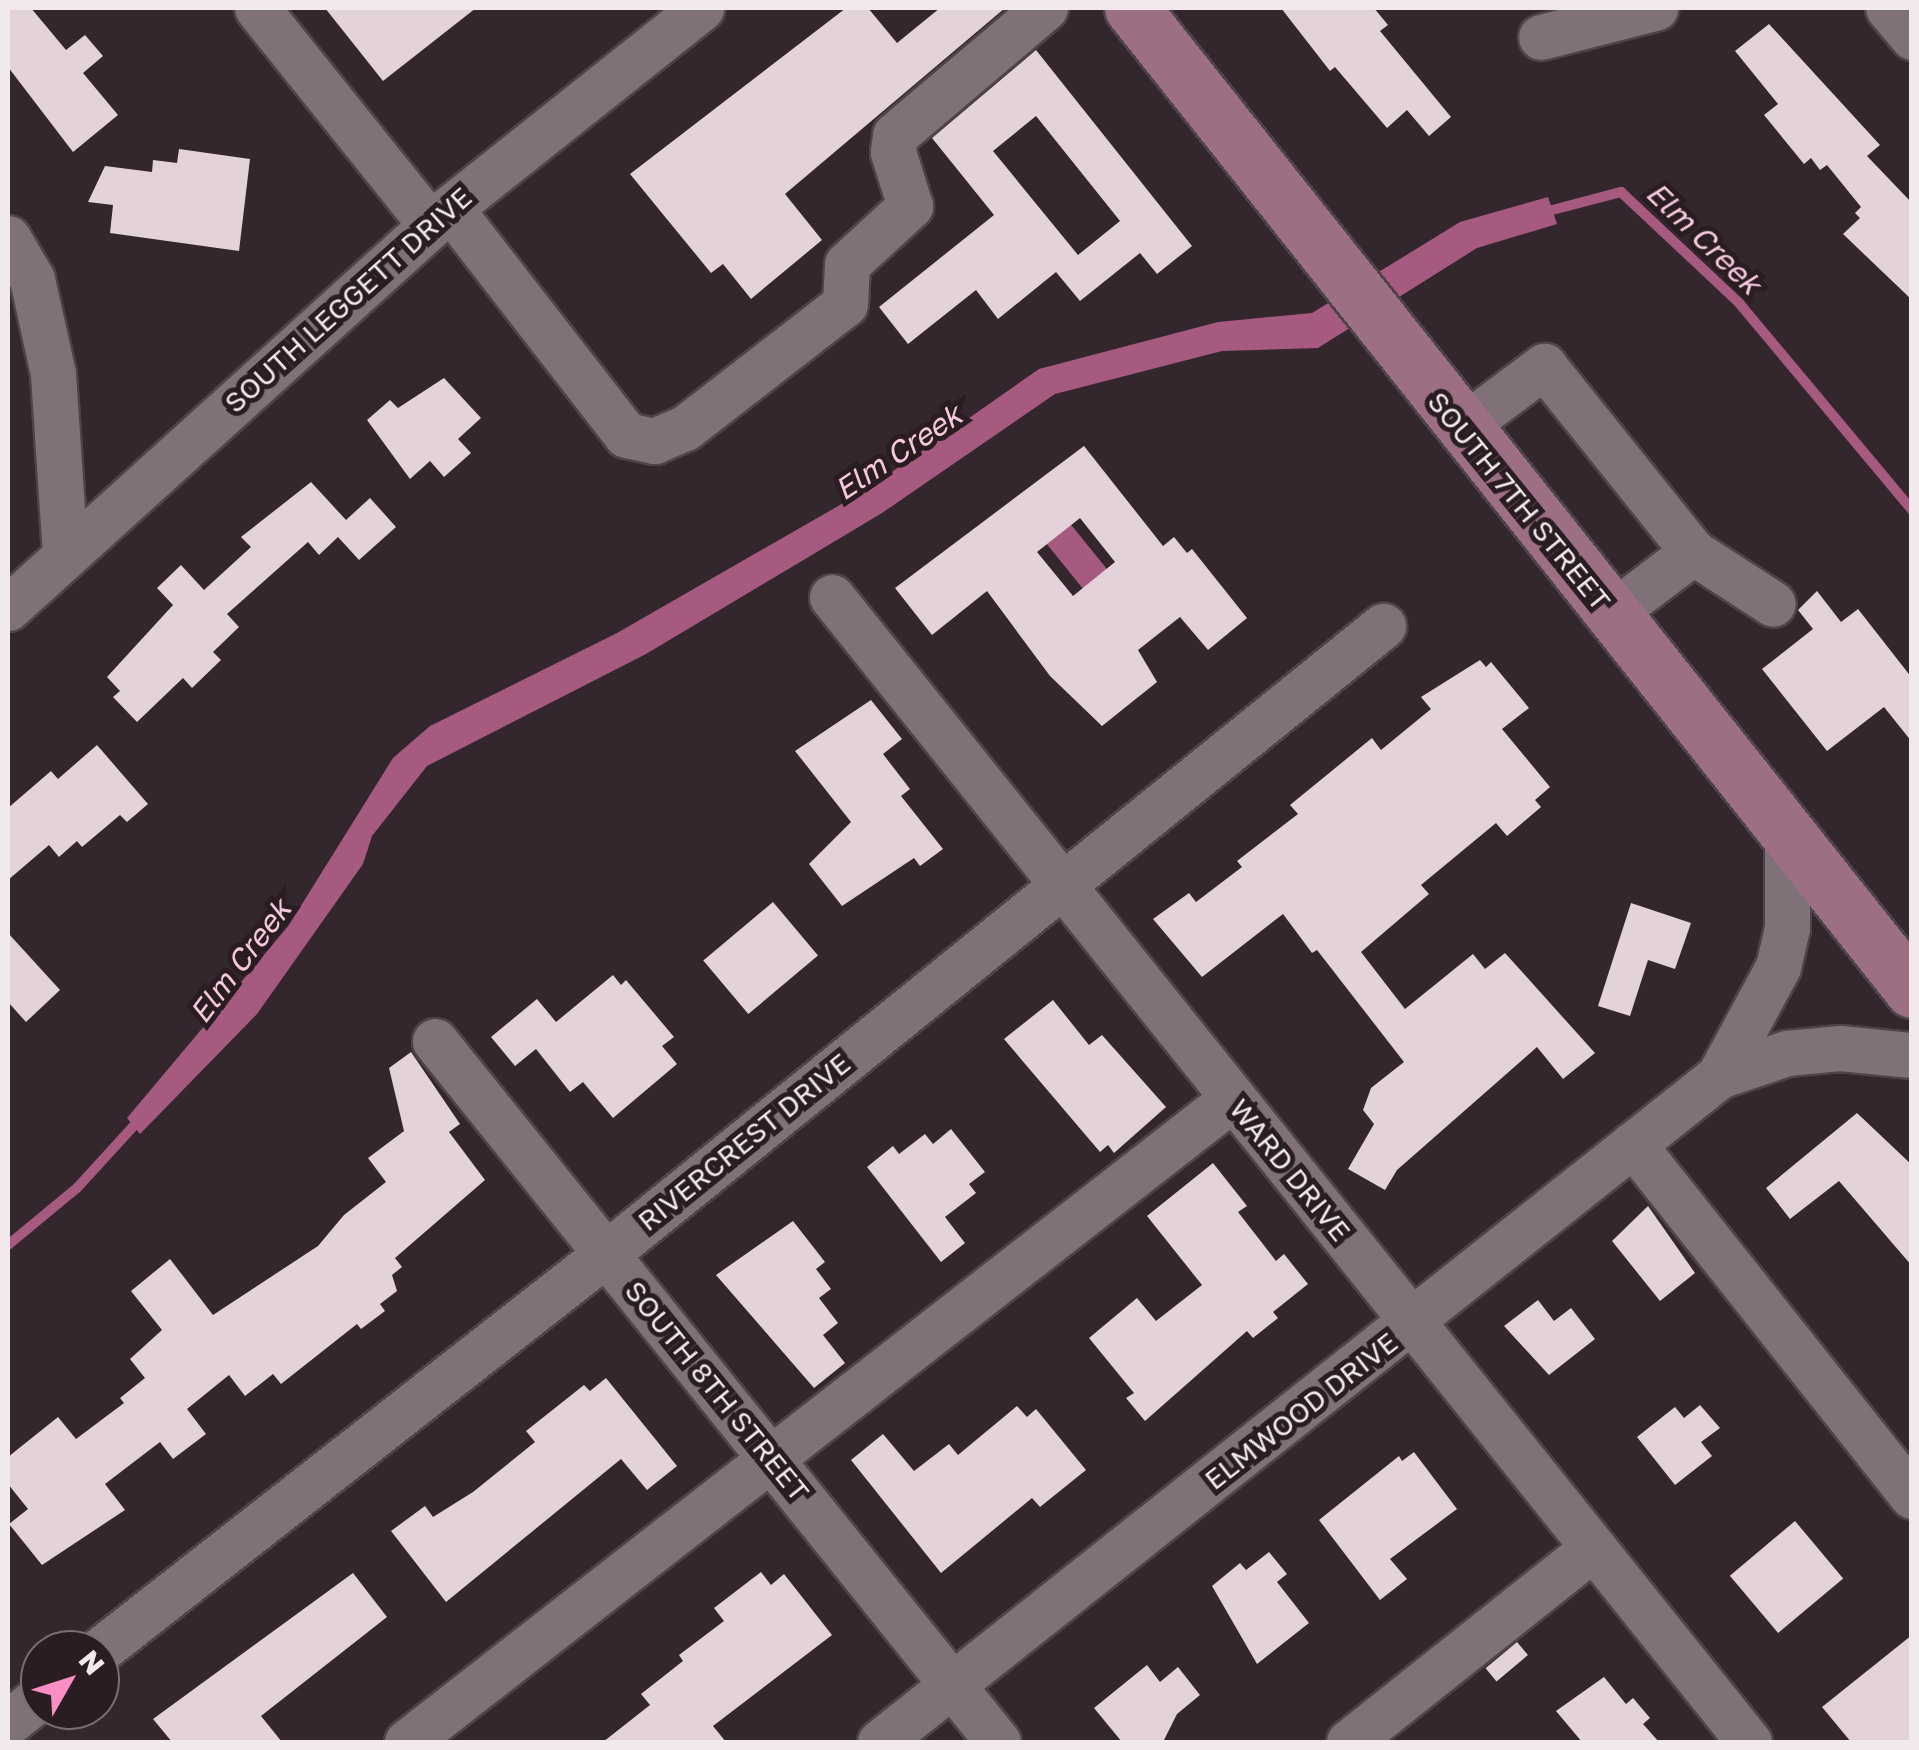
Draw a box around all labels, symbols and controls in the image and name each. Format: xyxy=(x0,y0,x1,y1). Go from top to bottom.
water label: Elm Creek xyxy=(1639,175,1769,301)
street label: SOUTH LEGGETT DRIVE xyxy=(218,180,478,420)
street label: SOUTH 7TH STREET xyxy=(1421,385,1617,617)
water label: Elm Creek xyxy=(828,396,968,508)
water label: Elm Creek xyxy=(182,892,298,1030)
street label: RIVERCREST DRIVE xyxy=(631,1046,857,1238)
street label: WARD DRIVE xyxy=(1223,1092,1357,1248)
street label: SOUTH 8TH STREET xyxy=(618,1274,816,1508)
street label: ELMWOOD DRIVE xyxy=(1198,1325,1404,1497)
north arrow xyxy=(20,1630,120,1730)
text: N xyxy=(73,1643,112,1681)

